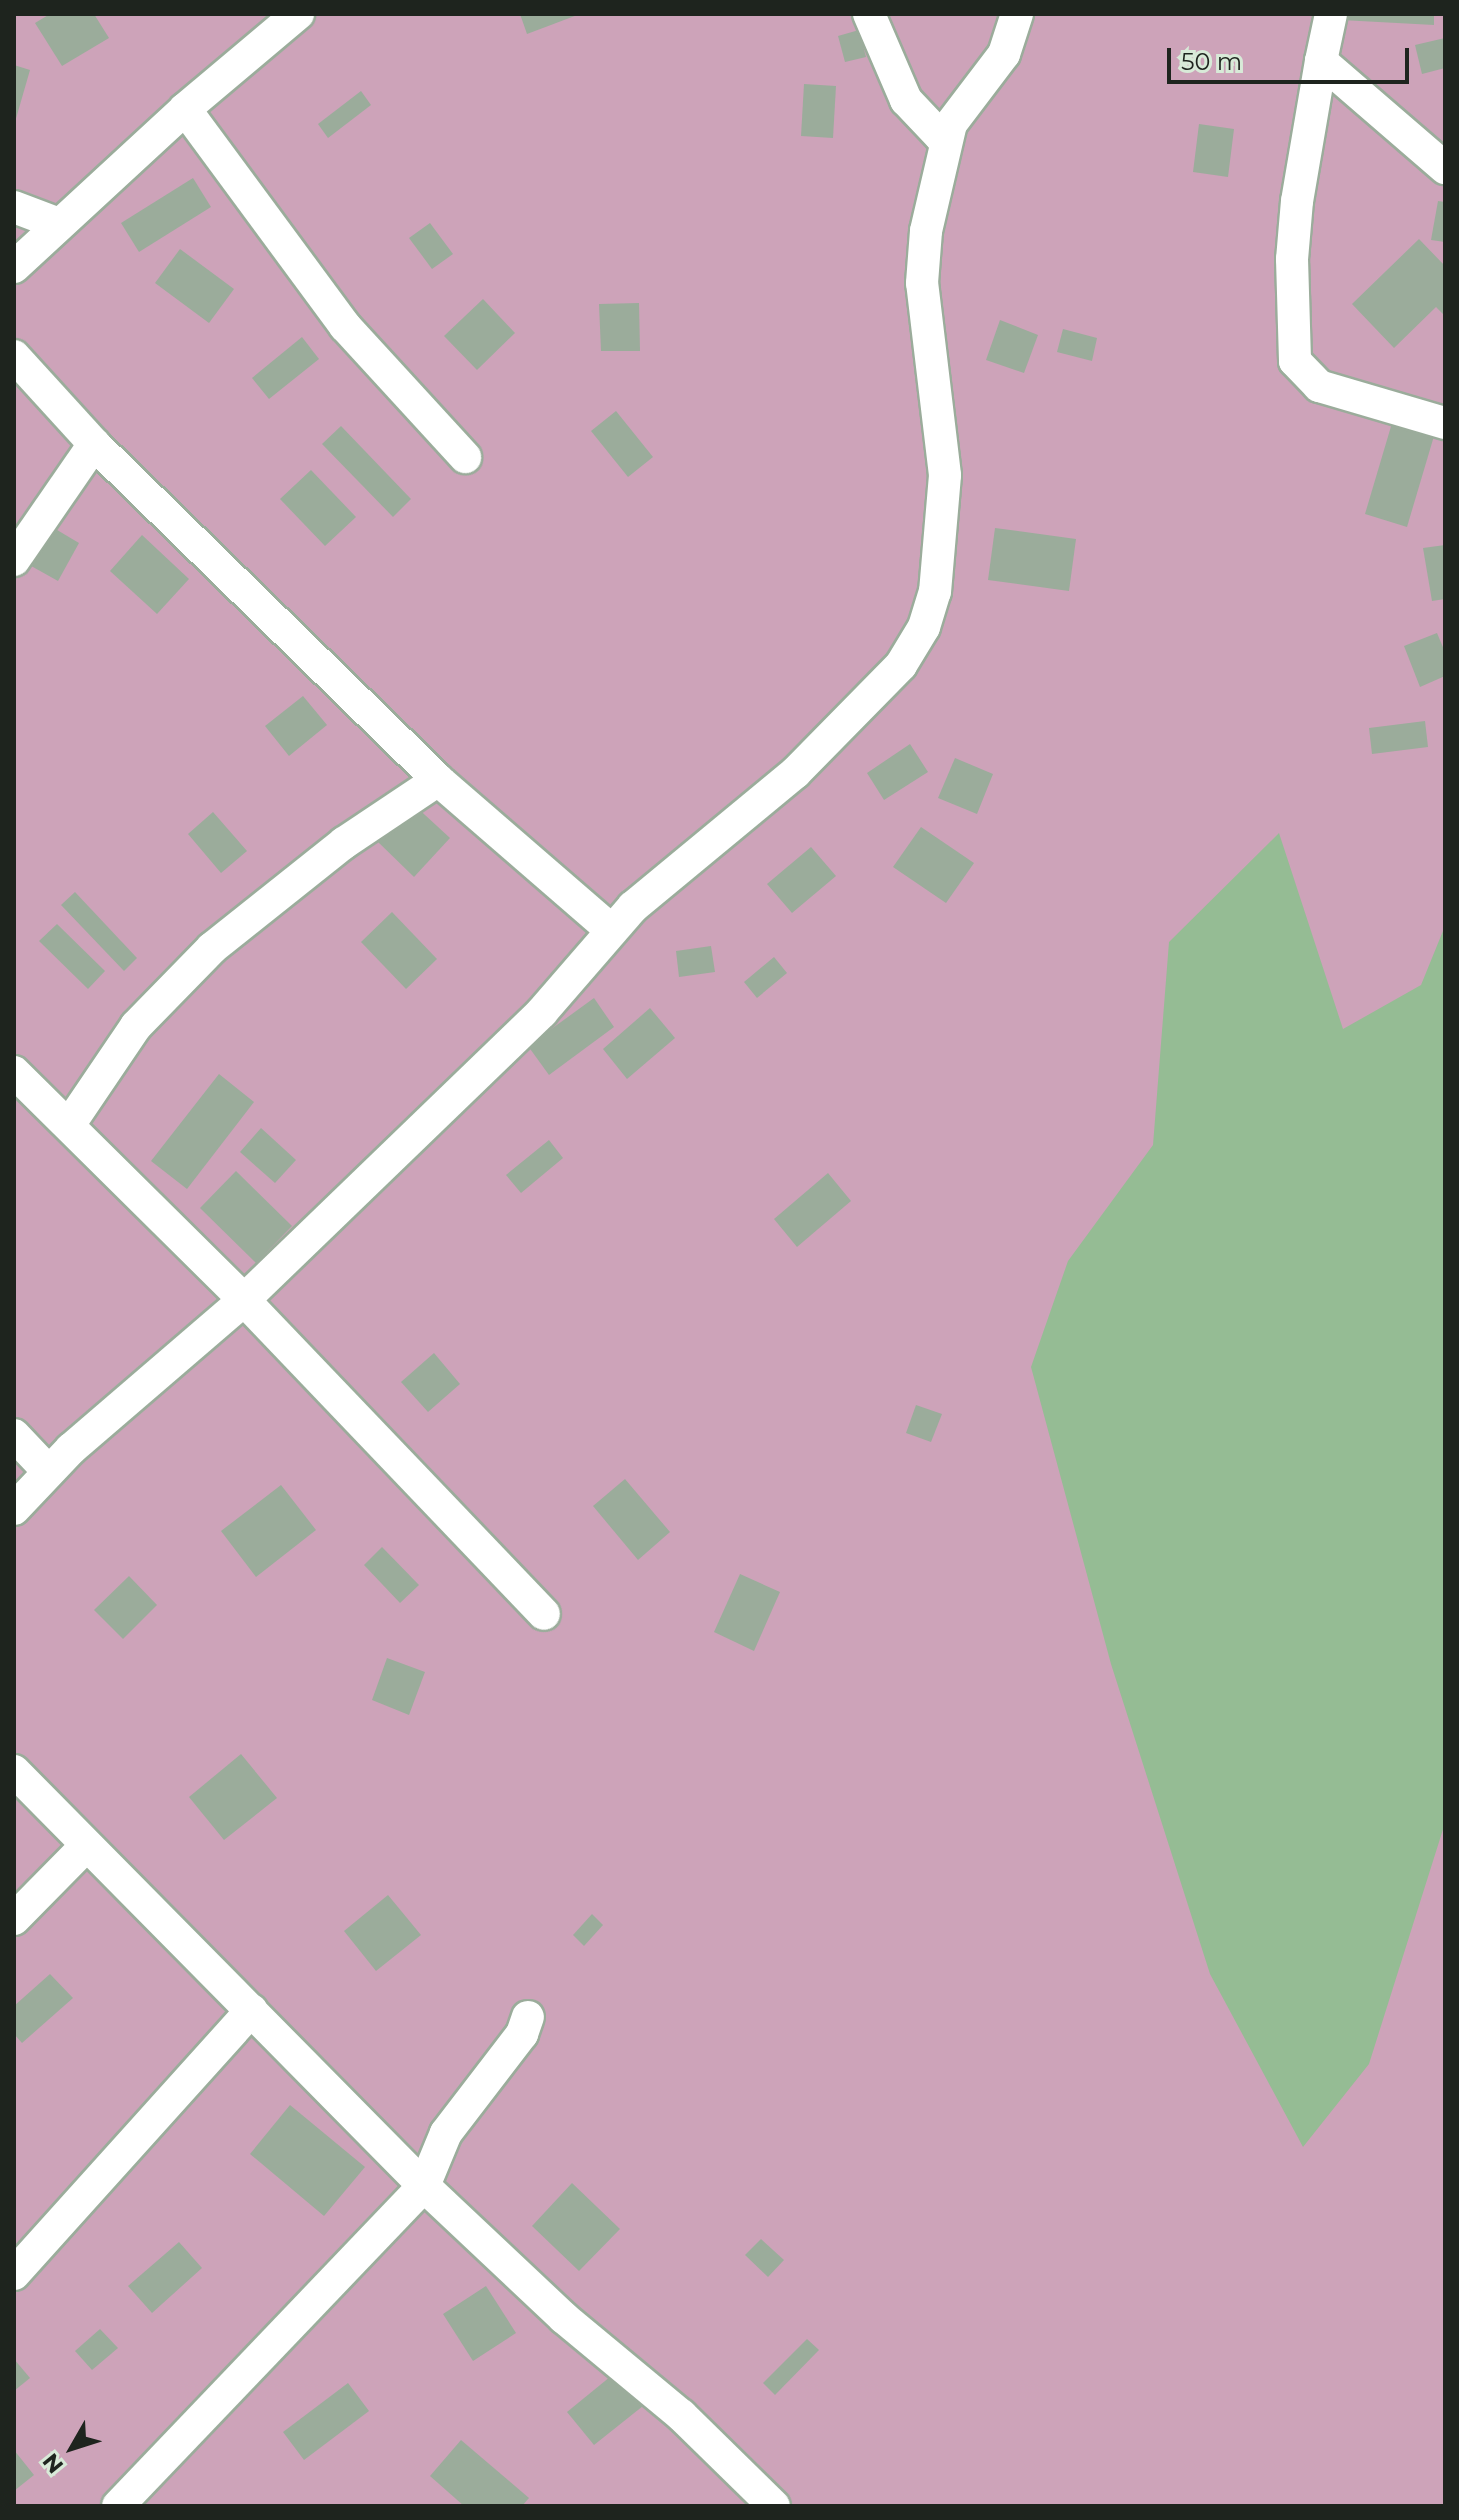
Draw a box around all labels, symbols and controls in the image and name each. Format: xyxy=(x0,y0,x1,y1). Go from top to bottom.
scale bar xyxy=(1171,32,1413,82)
text: 50 m xyxy=(1181,47,1242,76)
north arrow xyxy=(32,2408,112,2488)
text: N xyxy=(37,2448,69,2479)

